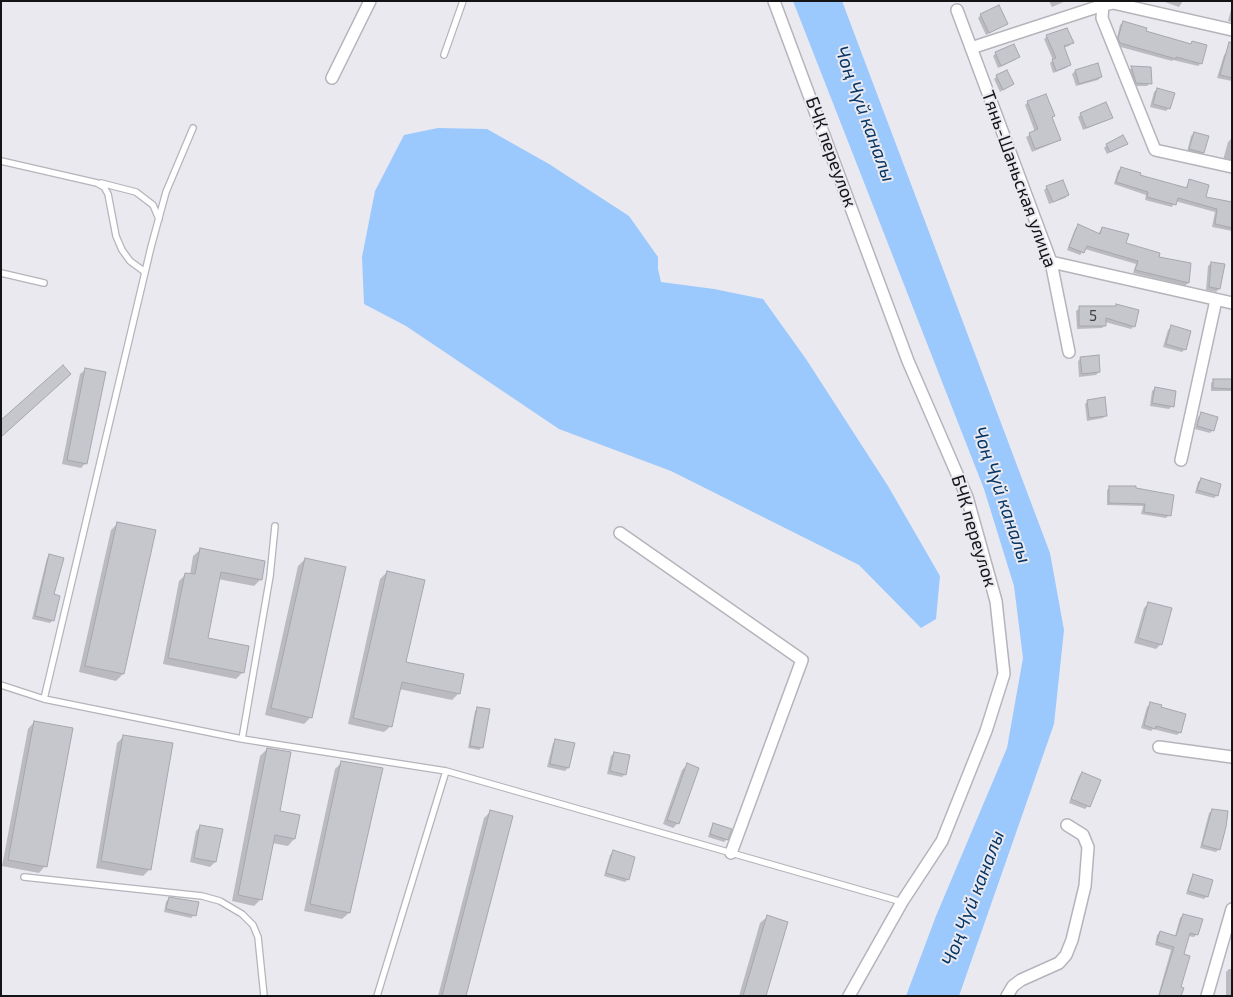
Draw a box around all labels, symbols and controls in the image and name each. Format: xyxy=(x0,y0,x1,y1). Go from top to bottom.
water label: Чоң Чүй каналы xyxy=(830,43,900,185)
street label: Тянь-Шаньская улица xyxy=(977,87,1061,271)
street label: БЧК переулок xyxy=(801,94,861,210)
house number: 5 xyxy=(1089,307,1097,325)
water label: Чоң Чүй каналы xyxy=(968,424,1036,566)
street label: БЧК переулок xyxy=(947,472,1001,590)
water label: Чоң Чүй каналы xyxy=(937,827,1009,969)

